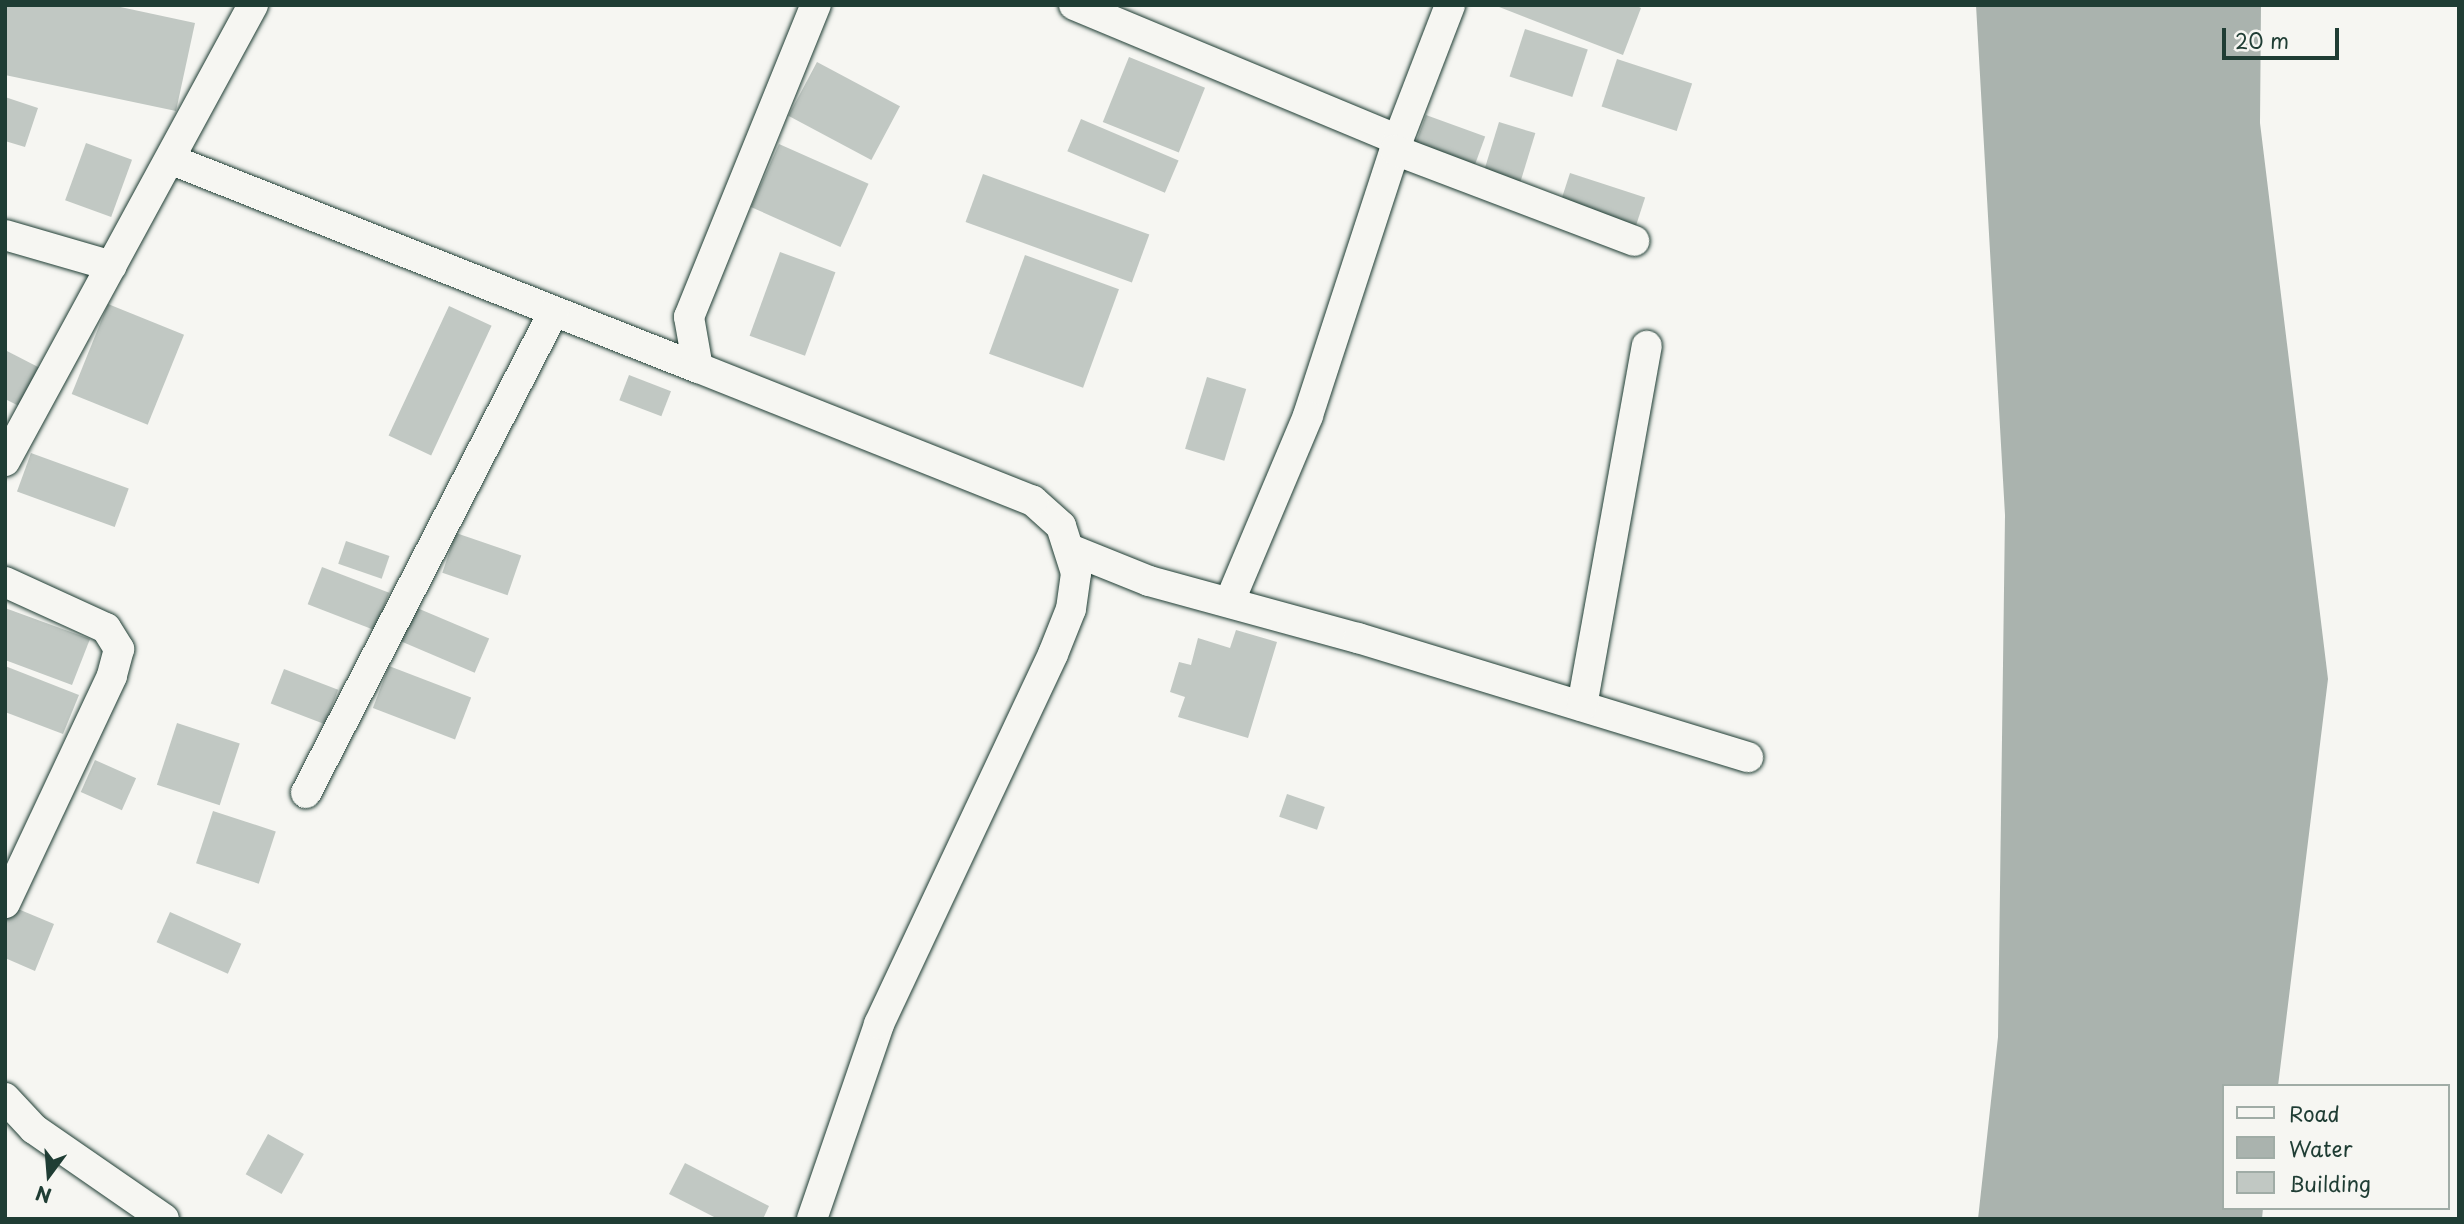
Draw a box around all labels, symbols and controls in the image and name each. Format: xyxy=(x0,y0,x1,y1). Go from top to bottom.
scale bar xyxy=(2226,14,2343,58)
text: 20 m xyxy=(2235,24,2289,56)
legend xyxy=(2222,1084,2450,1210)
text: Road xyxy=(2289,1097,2340,1129)
text: Water xyxy=(2289,1132,2352,1164)
north arrow xyxy=(14,1140,84,1210)
text: Building xyxy=(2289,1167,2371,1199)
text: N xyxy=(32,1180,54,1211)

